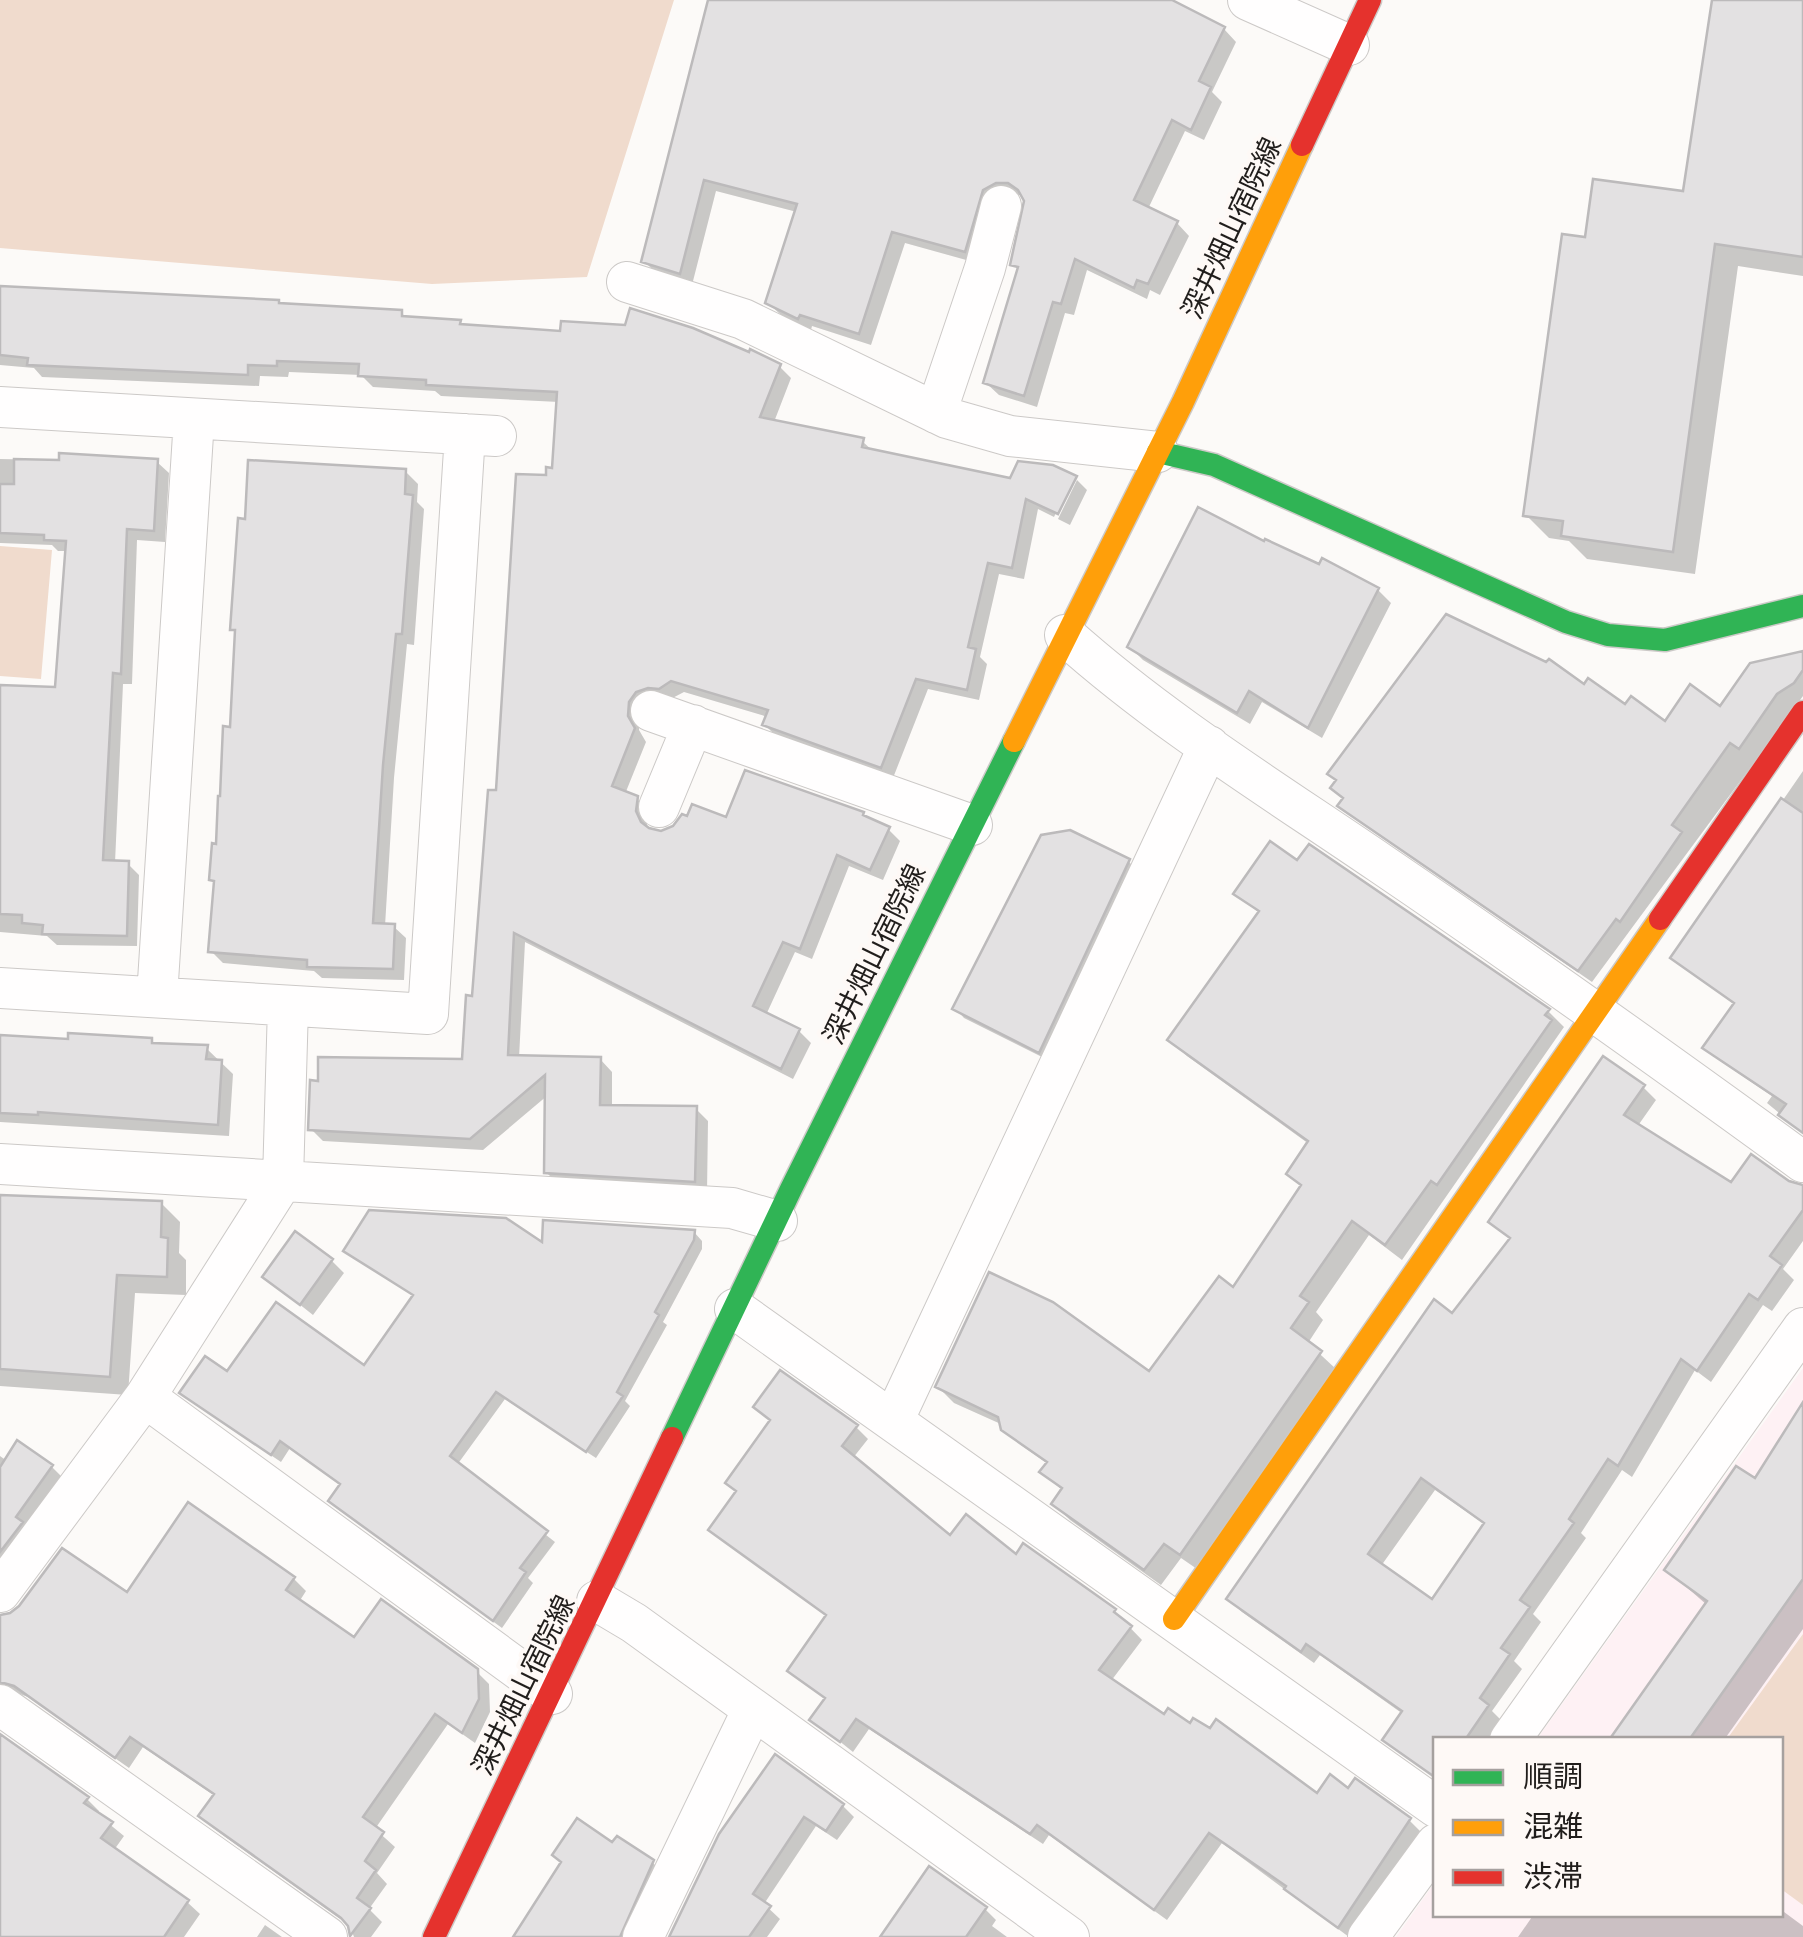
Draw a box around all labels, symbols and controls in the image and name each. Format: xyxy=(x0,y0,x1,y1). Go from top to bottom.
street label: 深井畑山宿院線 xyxy=(1172,131,1291,326)
street label: 深井畑山宿院線 xyxy=(814,858,936,1051)
street label: 深井畑山宿院線 xyxy=(463,1589,585,1782)
legend xyxy=(1433,1737,1783,1917)
text: 順調 xyxy=(1523,1756,1583,1799)
text: 混雑 xyxy=(1523,1806,1583,1849)
text: 渋滞 xyxy=(1523,1856,1583,1899)

